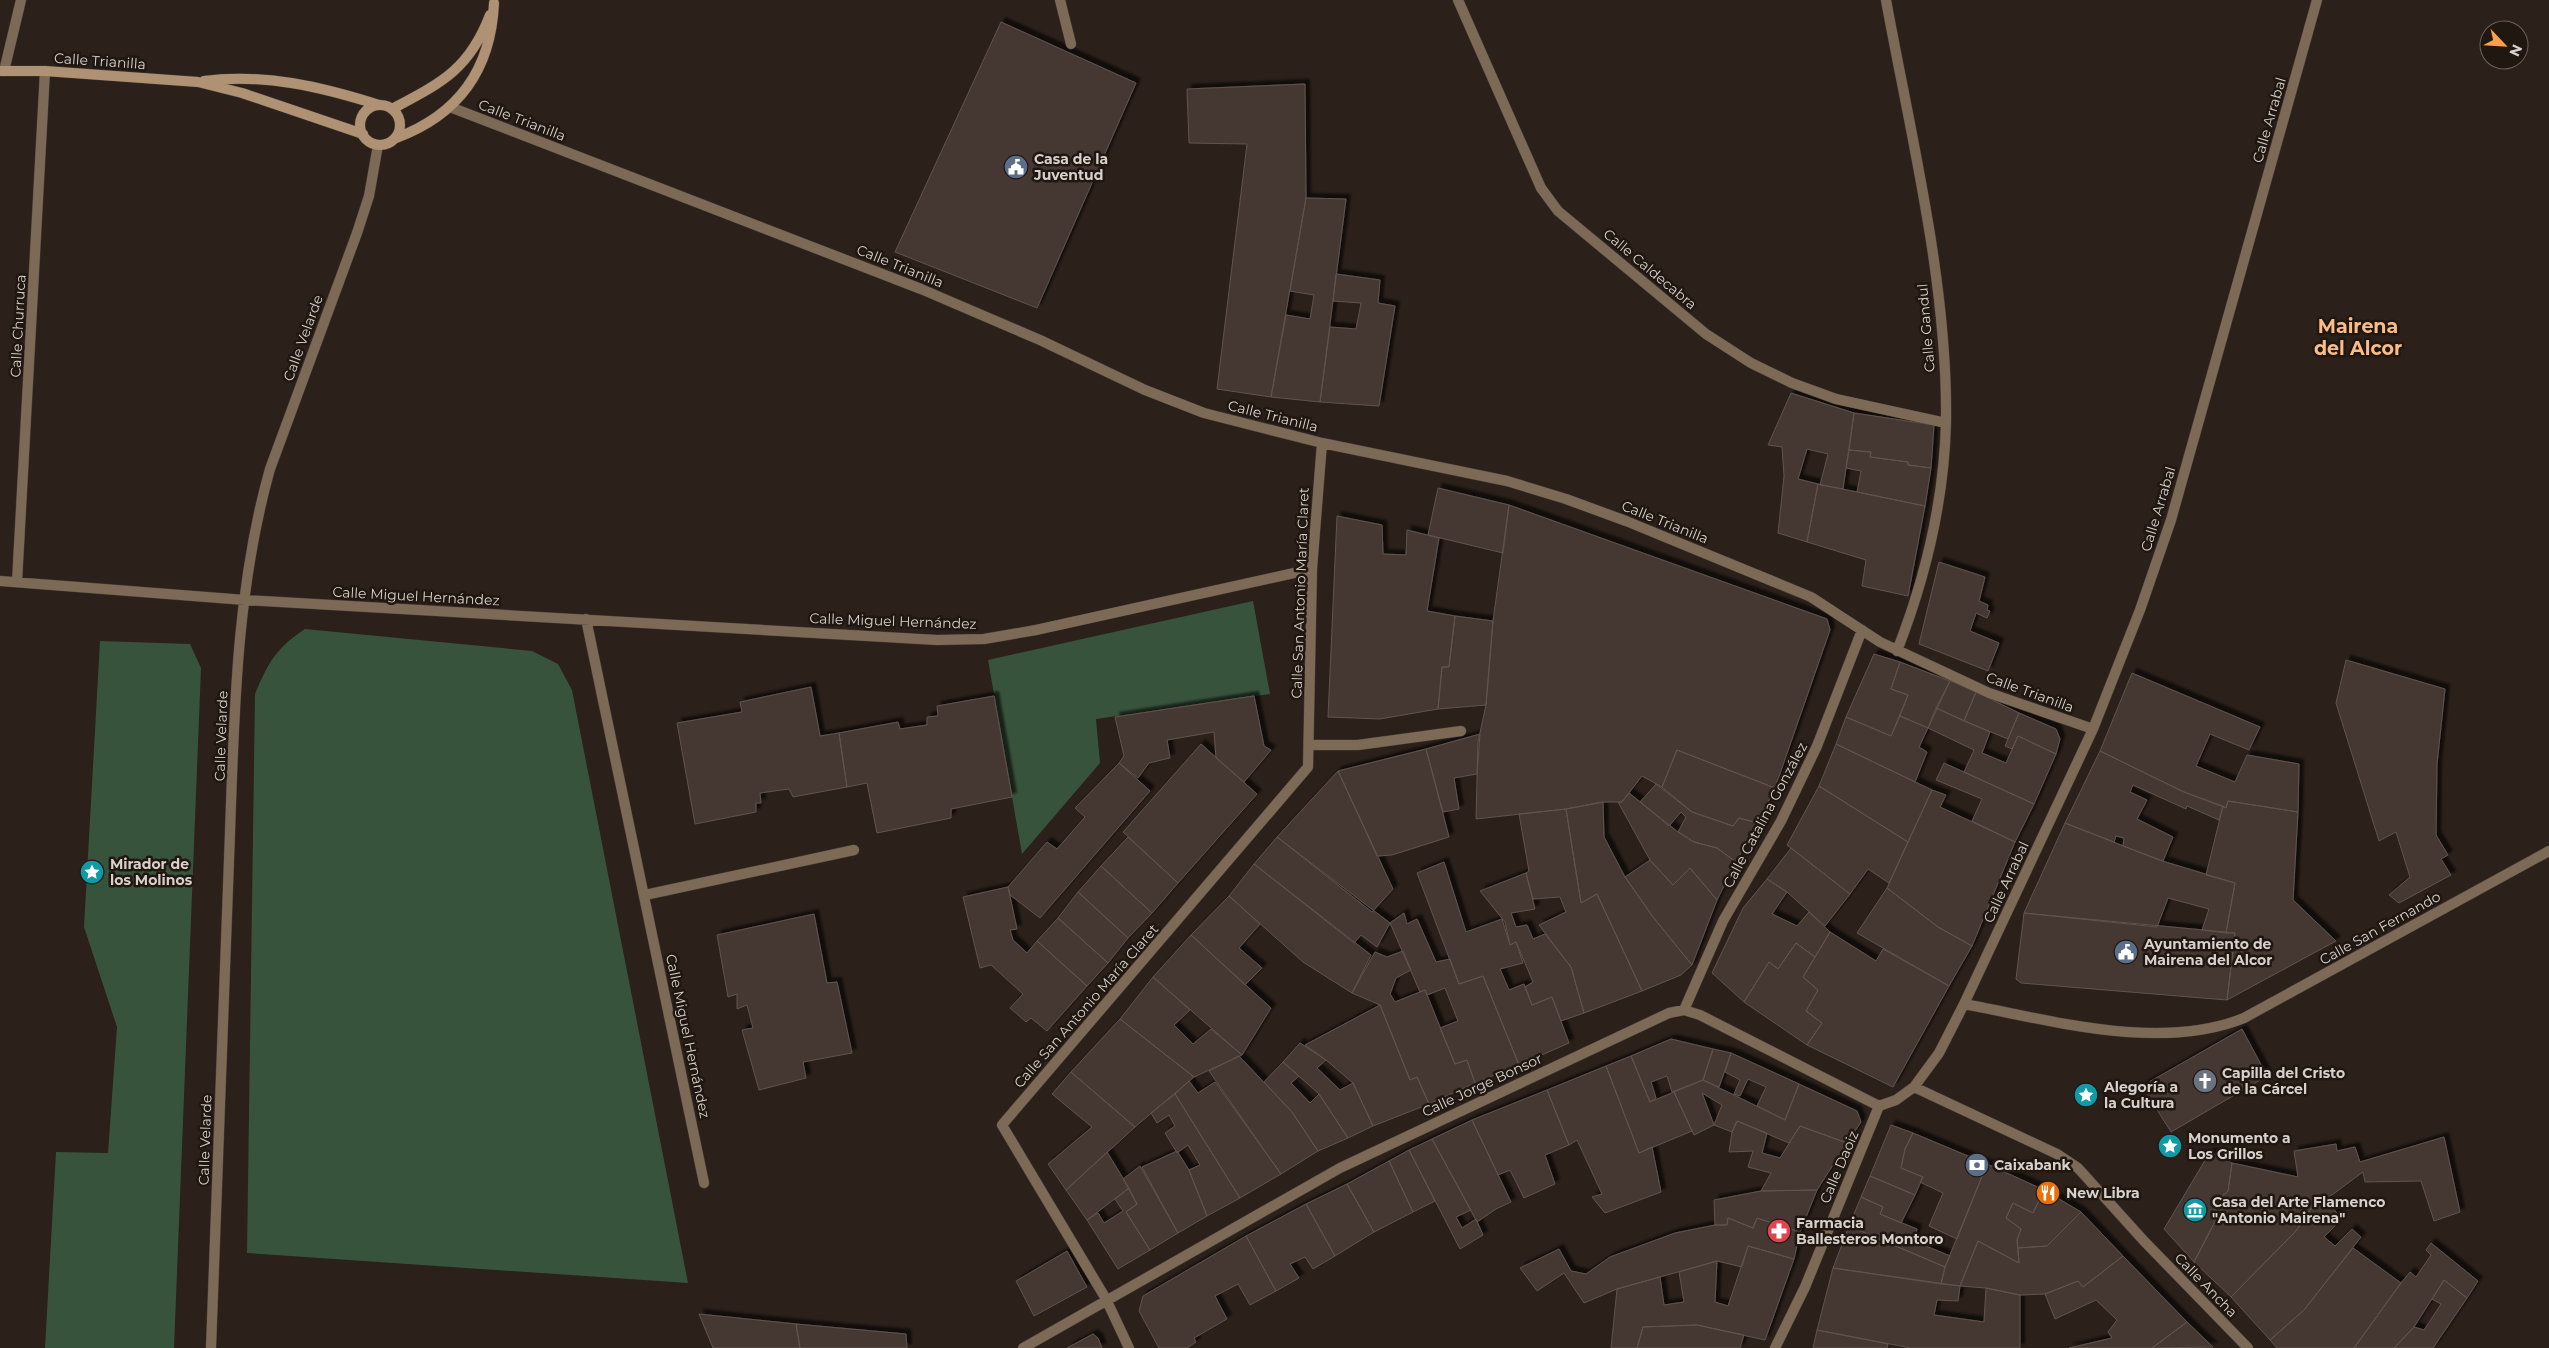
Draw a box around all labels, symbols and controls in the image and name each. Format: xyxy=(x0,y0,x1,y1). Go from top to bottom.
north arrow xyxy=(2479,20,2529,70)
text: N xyxy=(2505,42,2526,59)
street label: Calle Trianilla xyxy=(53,49,147,73)
street label: Calle Arrabal xyxy=(2248,75,2290,165)
street label: Calle Trianilla xyxy=(476,95,568,145)
place label: Casa de la Juventud xyxy=(1033,150,1108,184)
public building icon: Casa de la Juventud xyxy=(1003,154,1029,180)
street label: Calle Caldecabra xyxy=(1600,225,1700,313)
street label: Calle Trianilla xyxy=(854,240,946,292)
street label: Calle Churruca xyxy=(6,274,30,378)
street label: Calle Gandul xyxy=(1913,283,1939,373)
street label: Calle Velarde xyxy=(279,292,327,384)
district label: Mairena del Alcor xyxy=(2314,315,2402,360)
street label: Calle Trianilla xyxy=(1226,396,1320,436)
street label: Calle Arrabal xyxy=(2137,464,2179,554)
street label: Calle San Antonio María Claret xyxy=(1287,487,1313,699)
street label: Calle Trianilla xyxy=(1619,496,1711,548)
street label: Calle Miguel Hernández xyxy=(332,583,500,609)
street label: Calle Miguel Hernández xyxy=(809,609,977,633)
street label: Calle Trianilla xyxy=(1984,668,2076,716)
street label: Calle Velarde xyxy=(210,690,232,782)
street label: Calle Catalina González xyxy=(1719,739,1811,891)
street label: Calle Arrabal xyxy=(1979,838,2033,926)
place label: Mirador de los Molinos xyxy=(110,855,193,889)
place icon: Mirador de los Molinos xyxy=(79,859,105,885)
street label: Calle San Fernando xyxy=(2316,887,2444,969)
street label: Calle San Antonio María Claret xyxy=(1010,920,1162,1092)
place label: Ayuntamiento de Mairena del Alcor xyxy=(2143,935,2272,969)
public building icon: Ayuntamiento de Mairena del Alcor xyxy=(2113,939,2139,965)
street label: Calle Miguel Hernández xyxy=(662,952,714,1120)
street label: Calle Jorge Bonsor xyxy=(1419,1049,1545,1121)
place label: Capilla del Cristo de la Cárcel xyxy=(2222,1064,2345,1098)
church icon: Capilla del Cristo de la Cárcel xyxy=(2192,1068,2218,1094)
place label: Alegoría a la Cultura xyxy=(2103,1078,2178,1112)
place icon: Alegoría a la Cultura xyxy=(2073,1082,2099,1108)
street label: Calle Velarde xyxy=(194,1094,216,1186)
street label: Calle Daoiz xyxy=(1816,1128,1862,1206)
place label: Monumento a Los Grillos xyxy=(2188,1129,2291,1163)
place icon: Monumento a Los Grillos xyxy=(2157,1133,2183,1159)
bank icon: Caixabank xyxy=(1964,1152,1990,1178)
place label: Caixabank xyxy=(1994,1156,2072,1174)
restaurant icon: New Libra xyxy=(2035,1180,2061,1206)
place label: New Libra xyxy=(2066,1184,2140,1202)
place label: Casa del Arte Flamenco "Antonio Mairena" xyxy=(2212,1193,2386,1227)
museum icon: Casa del Arte Flamenco "Antonio Mairena" xyxy=(2182,1197,2208,1223)
place label: Farmacia Ballesteros Montoro xyxy=(1796,1214,1944,1248)
pharmacy icon: Farmacia Ballesteros Montoro xyxy=(1766,1218,1792,1244)
street label: Calle Ancha xyxy=(2171,1249,2241,1321)

